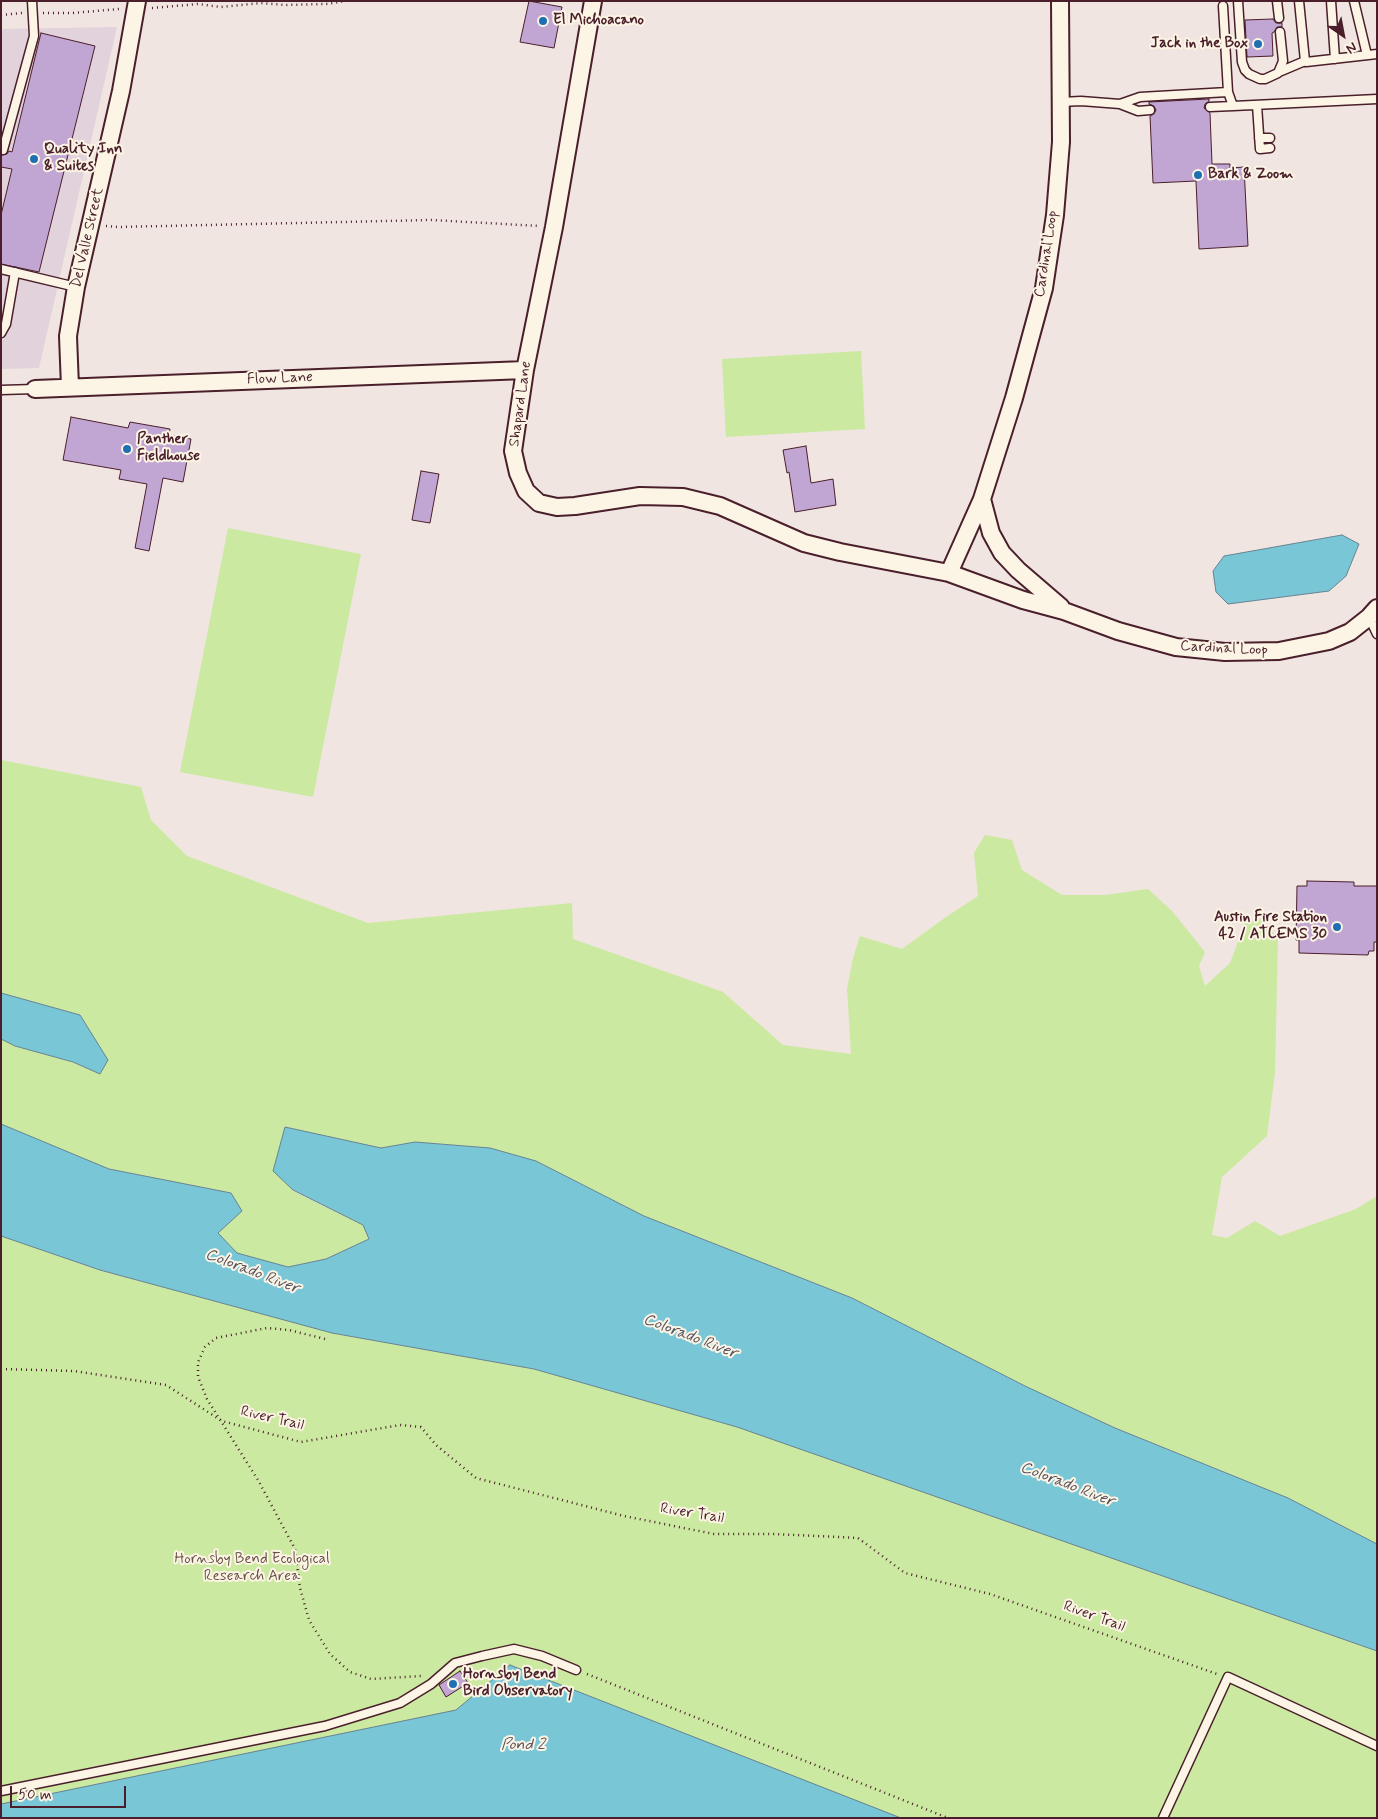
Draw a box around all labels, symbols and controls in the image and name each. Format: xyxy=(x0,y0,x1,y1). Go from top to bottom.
north arrow xyxy=(1318,10,1368,60)
place label: El Michoacano xyxy=(553,12,644,30)
marker: El Michoacano xyxy=(537,15,549,27)
place label: Jack in the Box xyxy=(1151,35,1248,53)
text: N xyxy=(1342,37,1360,58)
marker: Jack in the Box xyxy=(1252,38,1264,50)
place label: Quality Inn & Suites xyxy=(44,141,122,176)
marker: Quality Inn & Suites xyxy=(28,153,40,165)
place label: Bark & Zoom xyxy=(1208,166,1293,184)
marker: Bark & Zoom xyxy=(1192,169,1204,181)
street label: Del Valle Street xyxy=(68,186,108,290)
street label: Cardinal Loop xyxy=(1031,209,1063,299)
street label: Shapard Lane xyxy=(506,360,536,448)
street label: Flow Lane xyxy=(247,369,313,389)
place label: Panther Fieldhouse xyxy=(137,431,200,466)
marker: Panther Fieldhouse xyxy=(121,443,133,455)
street label: Cardinal Loop xyxy=(1180,638,1268,660)
place label: Austin Fire Station 42 / ATCEMS 30 xyxy=(1214,909,1327,944)
marker: Austin Fire Station 42 / ATCEMS 30 xyxy=(1331,921,1343,933)
water label: Colorado River xyxy=(202,1245,302,1299)
water label: Colorado River xyxy=(640,1310,740,1364)
street label: River Trail xyxy=(239,1403,305,1435)
water label: Colorado River xyxy=(1017,1458,1117,1512)
street label: River Trail xyxy=(659,1500,725,1528)
park label: Hornsby Bend Ecological Research Area xyxy=(174,1551,330,1586)
street label: River Trail xyxy=(1061,1598,1127,1636)
place label: Hornsby Bend Bird Observatory xyxy=(463,1666,573,1701)
marker: Hornsby Bend Bird Observatory xyxy=(447,1678,459,1690)
water label: Pond 2 xyxy=(501,1736,545,1756)
scale bar xyxy=(12,1776,129,1808)
text: 50 m xyxy=(18,1785,52,1805)

